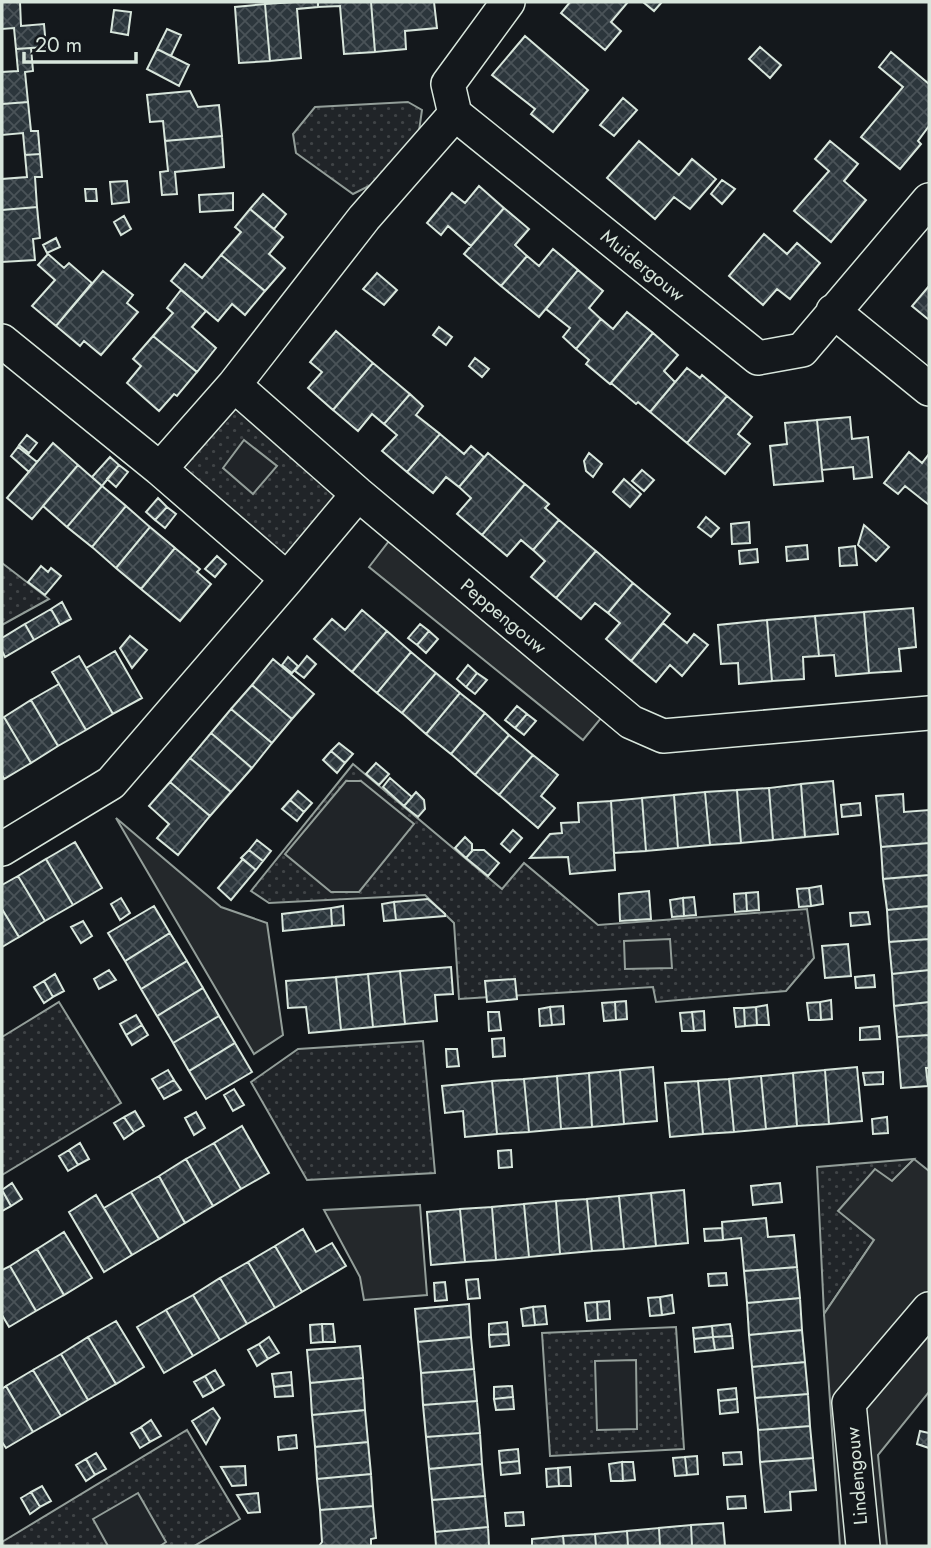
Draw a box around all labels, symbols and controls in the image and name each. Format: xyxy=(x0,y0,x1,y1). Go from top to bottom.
scale bar xyxy=(24,21,136,65)
text: 20 m xyxy=(35,30,82,60)
street label: Muidergouw xyxy=(595,223,691,308)
street label: Peppengouw xyxy=(455,572,553,661)
street label: Lindengouw xyxy=(839,1426,874,1526)

